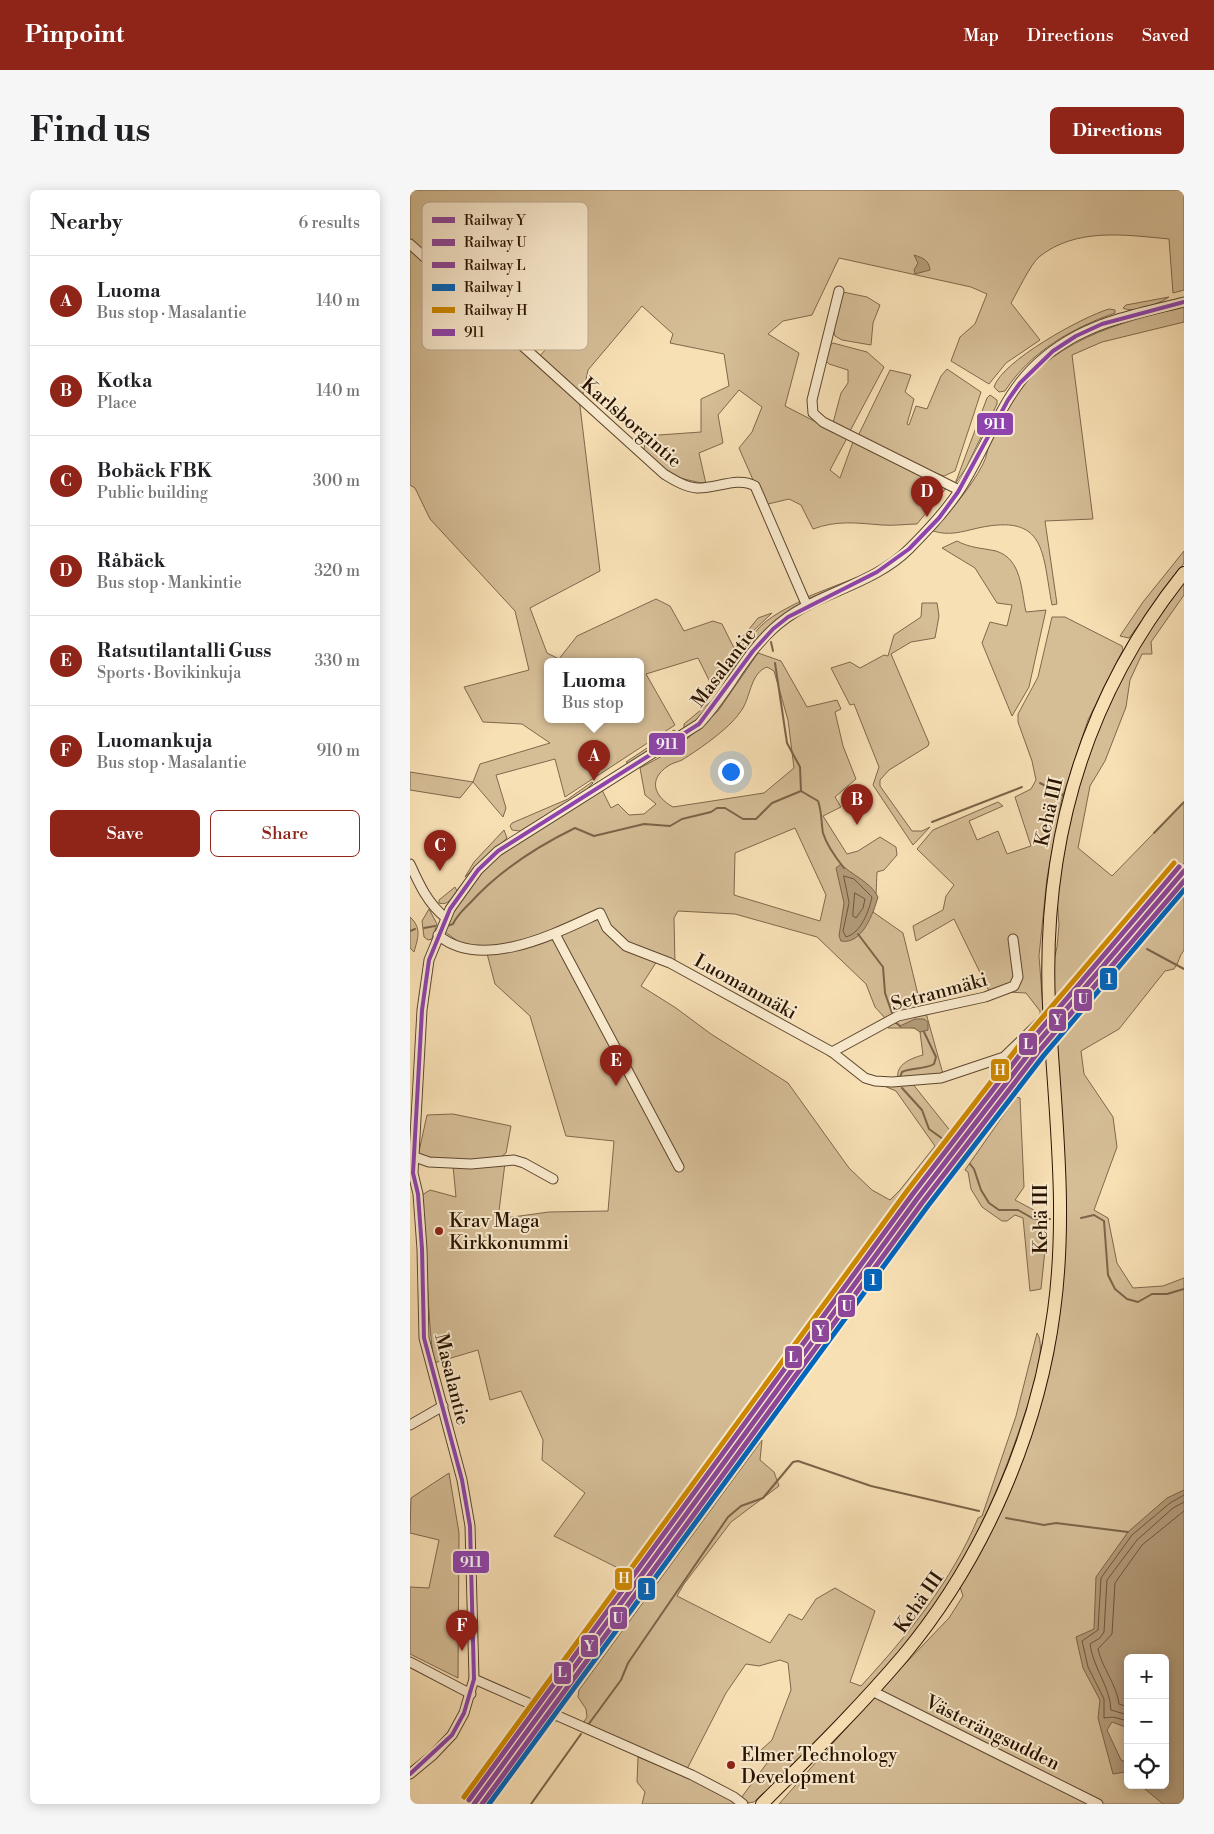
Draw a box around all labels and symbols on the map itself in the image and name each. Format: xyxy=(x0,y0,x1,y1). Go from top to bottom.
legend xyxy=(422,202,588,350)
text: Railway Y xyxy=(464,212,526,230)
text: Railway U xyxy=(464,234,527,252)
text: Railway L xyxy=(464,257,526,275)
text: Railway 1 xyxy=(464,279,522,297)
text: Railway H xyxy=(464,302,528,320)
text: 911 xyxy=(464,324,485,342)
street label: Karlsborgintie xyxy=(576,372,687,473)
line badge: 911 xyxy=(976,412,1014,436)
text: 911 xyxy=(984,416,1006,434)
pin: D xyxy=(911,476,943,517)
street label: Masalantie xyxy=(686,623,762,712)
line badge: 911 xyxy=(648,732,686,756)
text: 911 xyxy=(656,736,678,754)
pin: A xyxy=(578,740,610,781)
your location xyxy=(718,759,744,785)
street label: Kehä III xyxy=(1029,776,1069,849)
pin: B xyxy=(841,784,873,825)
pin: C xyxy=(424,830,456,871)
street label: Luomanmäki xyxy=(690,949,801,1025)
line badge: 1 xyxy=(1099,967,1118,991)
street label: Setranmäki xyxy=(888,968,990,1016)
text: 1 xyxy=(1106,971,1113,989)
line badge: U xyxy=(1073,988,1093,1012)
text: U xyxy=(1078,991,1089,1009)
line badge: Y xyxy=(1048,1008,1067,1032)
text: Y xyxy=(1052,1012,1063,1030)
line badge: L xyxy=(1018,1032,1038,1056)
text: L xyxy=(1023,1036,1033,1054)
pin: E xyxy=(600,1045,632,1086)
line badge: H xyxy=(990,1058,1010,1082)
text: H xyxy=(994,1062,1006,1080)
street label: Kehä III xyxy=(1029,1184,1053,1254)
place label: Krav Maga Kirkkonummi xyxy=(449,1209,569,1255)
marker: Krav Maga Kirkkonummi xyxy=(433,1225,445,1237)
line badge: 1 xyxy=(863,1268,883,1292)
text: 1 xyxy=(870,1272,877,1290)
line badge: U xyxy=(837,1294,856,1318)
text: U xyxy=(842,1298,853,1316)
line badge: Y xyxy=(811,1319,830,1343)
text: Y xyxy=(815,1323,826,1341)
street label: Masalantie xyxy=(429,1331,475,1428)
line badge: L xyxy=(784,1345,803,1369)
text: L xyxy=(788,1349,798,1367)
line badge: 911 xyxy=(452,1550,490,1574)
text: 911 xyxy=(460,1554,482,1572)
line badge: H xyxy=(614,1567,633,1591)
street label: Kehä III xyxy=(889,1567,949,1638)
text: H xyxy=(618,1570,630,1588)
line badge: 1 xyxy=(637,1577,656,1601)
text: 1 xyxy=(644,1581,651,1599)
line badge: U xyxy=(609,1606,628,1630)
pin: F xyxy=(446,1610,478,1651)
text: U xyxy=(613,1610,624,1628)
line badge: Y xyxy=(580,1634,599,1658)
text: Y xyxy=(584,1638,595,1656)
line badge: L xyxy=(553,1661,572,1685)
text: L xyxy=(557,1664,567,1682)
street label: Västerängsudden xyxy=(920,1689,1064,1776)
place label: Elmer Technology Development xyxy=(741,1743,898,1789)
marker: Elmer Technology Development xyxy=(725,1759,737,1771)

